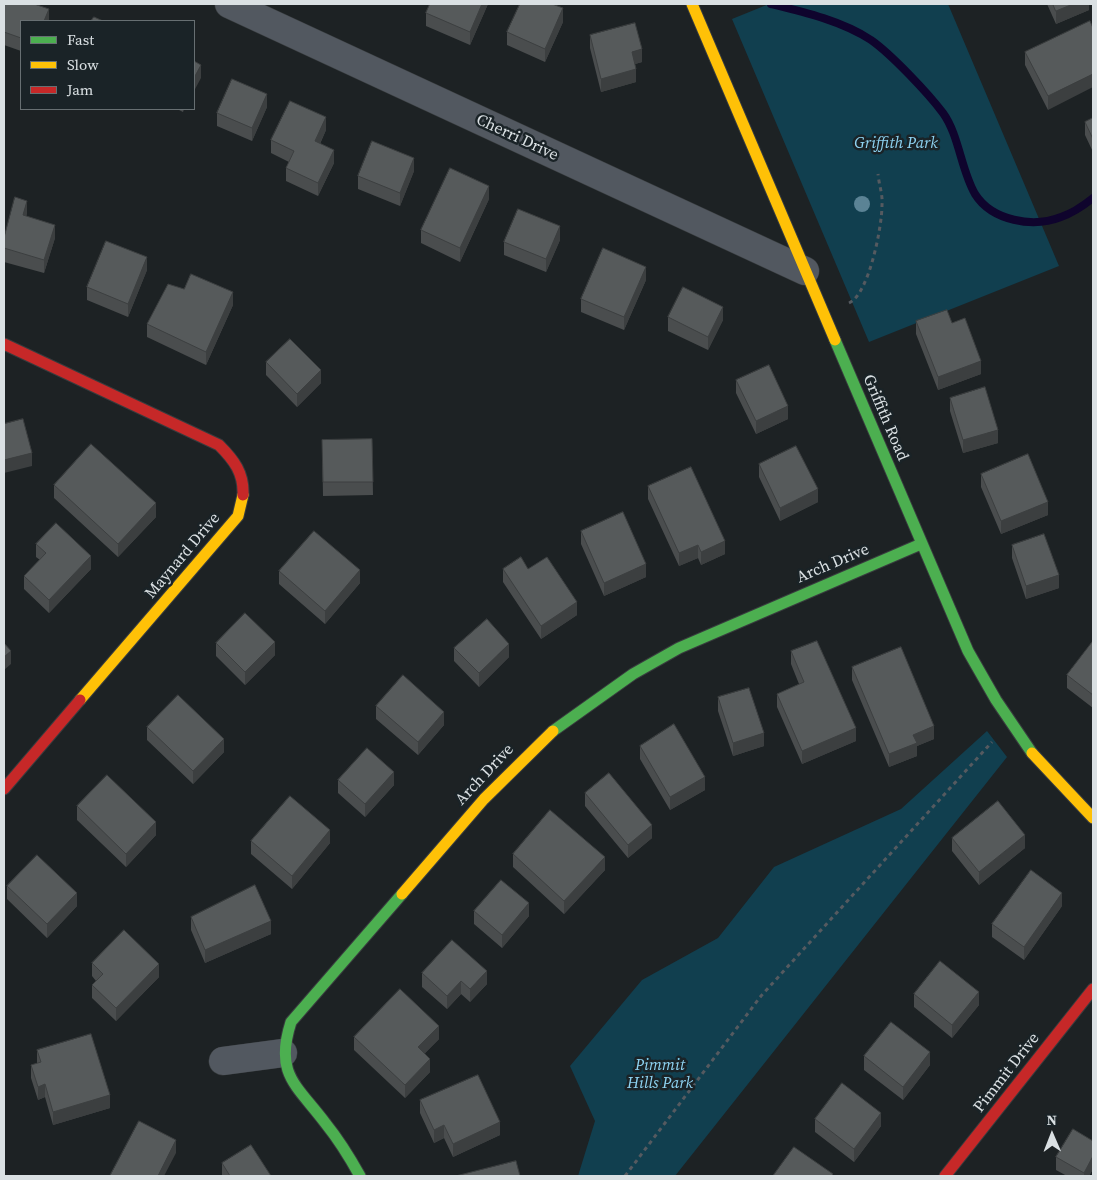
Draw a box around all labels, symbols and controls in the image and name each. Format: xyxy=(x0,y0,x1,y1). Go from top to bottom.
legend xyxy=(20,20,195,110)
text: Fast xyxy=(67,29,94,50)
text: Slow xyxy=(67,54,99,75)
text: Jam xyxy=(67,79,93,100)
street label: Cherri Drive xyxy=(473,111,561,165)
park label: Griffith Park xyxy=(854,134,938,154)
street label: Griffith Road xyxy=(858,372,912,464)
street label: Maynard Drive xyxy=(142,509,224,603)
street label: Arch Drive xyxy=(794,540,872,588)
street label: Arch Drive xyxy=(452,740,518,810)
street label: Pimmit Drive xyxy=(970,1029,1044,1117)
park label: Pimmit Hills Park xyxy=(627,1056,693,1094)
north arrow xyxy=(1027,1110,1077,1160)
text: N xyxy=(1046,1110,1057,1130)

